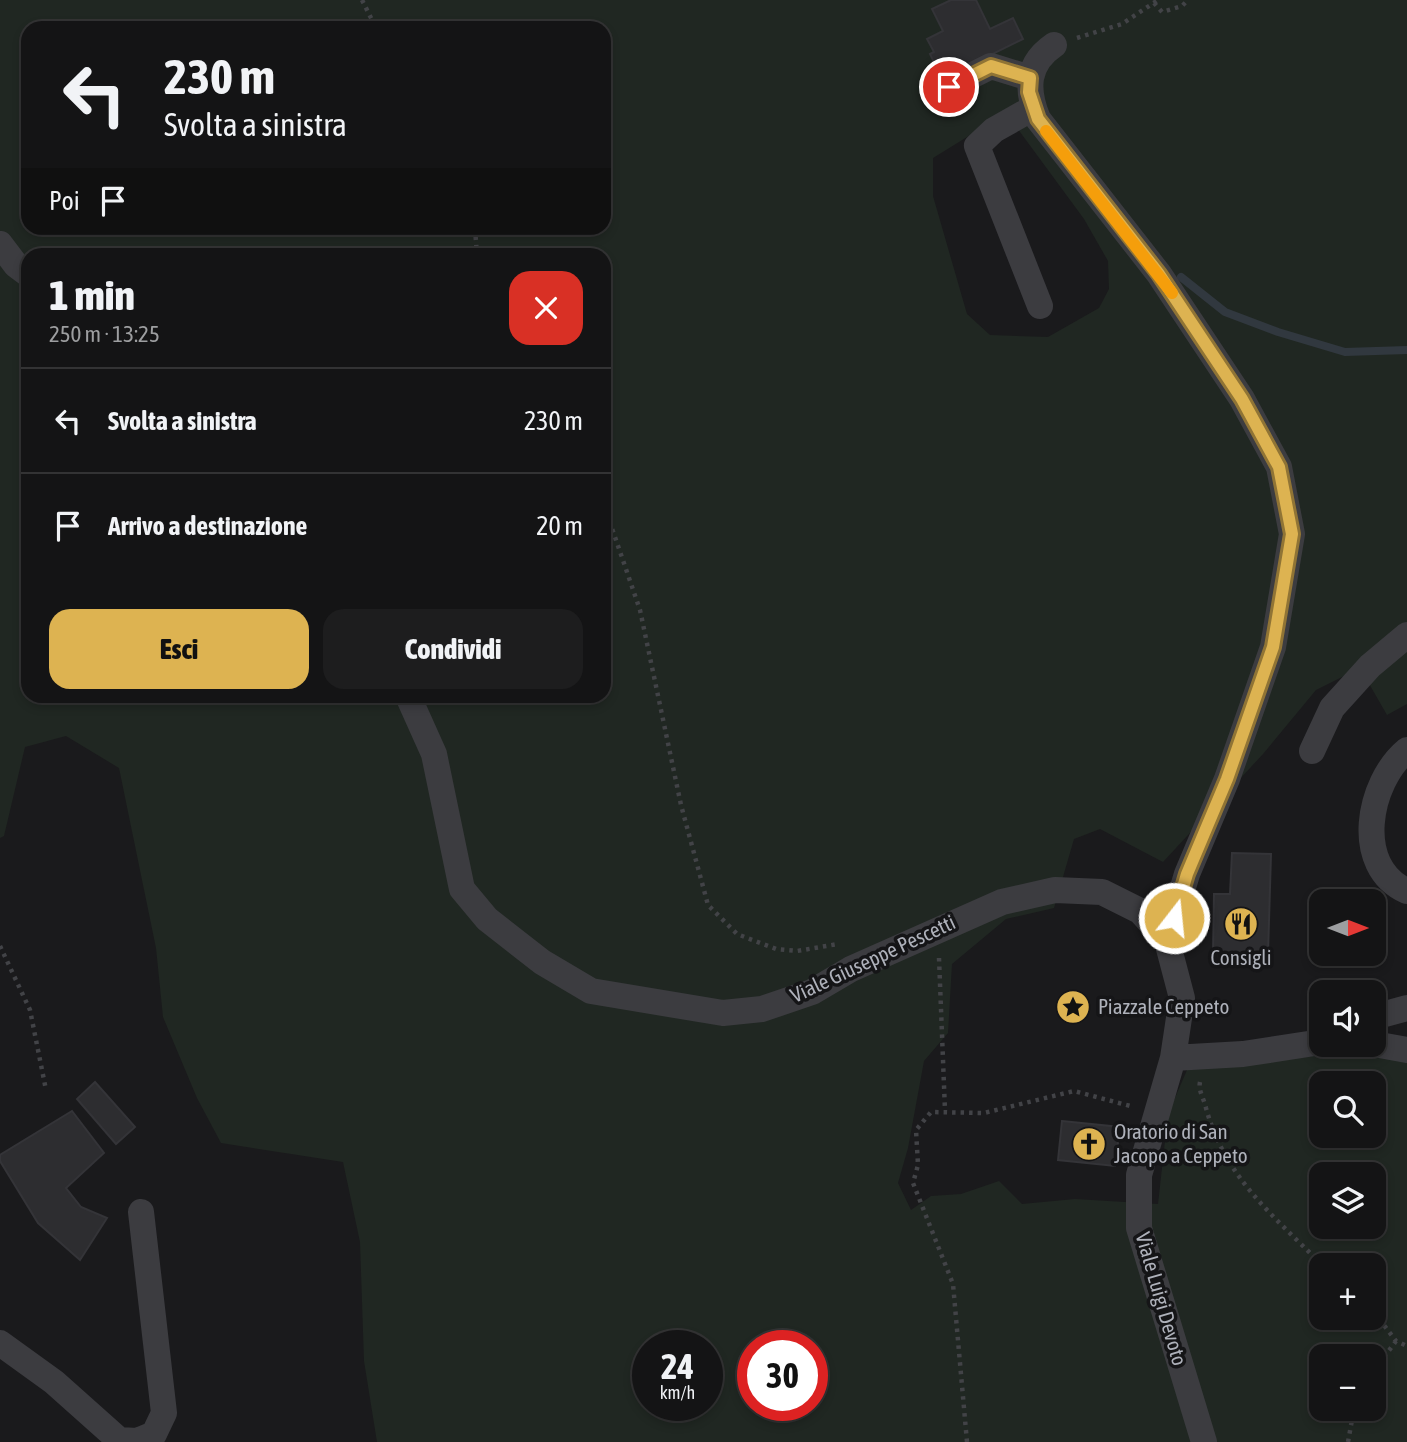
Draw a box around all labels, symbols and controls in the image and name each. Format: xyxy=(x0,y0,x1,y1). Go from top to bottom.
text: 230 m xyxy=(164,48,275,104)
icon: left xyxy=(49,49,140,140)
pin xyxy=(919,57,979,117)
icon: arrive xyxy=(930,68,968,106)
text: Svolta a sinistra xyxy=(164,106,347,143)
icon: arrive xyxy=(94,182,132,220)
text: Poi xyxy=(49,186,80,216)
text: 1 min xyxy=(49,271,135,319)
button: close xyxy=(509,271,583,345)
text: 250 m · 13:25 xyxy=(49,321,160,347)
icon: left xyxy=(49,402,87,440)
text: Svolta a sinistra xyxy=(108,406,257,436)
text: 230 m xyxy=(524,406,583,436)
icon: arrive xyxy=(49,507,87,545)
text: Arrivo a destinazione xyxy=(108,511,307,541)
text: 20 m xyxy=(536,511,583,541)
button: Esci xyxy=(49,609,309,689)
button: Condividi xyxy=(323,609,583,689)
position arrow xyxy=(1137,881,1211,955)
north arrow xyxy=(1309,889,1386,966)
map controls xyxy=(1309,889,1386,1421)
restaurant icon: Consigli xyxy=(1222,905,1260,943)
street label: Viale Giuseppe Pescetti xyxy=(786,909,959,1007)
place label: Consigli xyxy=(1210,945,1272,969)
button: sound xyxy=(1309,980,1386,1057)
place icon: Piazzale Ceppeto xyxy=(1054,988,1092,1026)
place label: Piazzale Ceppeto xyxy=(1098,994,1229,1018)
button: search xyxy=(1309,1071,1386,1148)
place label: Oratorio di San Jacopo a Ceppeto xyxy=(1114,1119,1248,1167)
church icon: Oratorio di San Jacopo a Ceppeto xyxy=(1070,1125,1108,1163)
button: layers xyxy=(1309,1162,1386,1239)
street label: Viale Luigi Devoto xyxy=(1131,1229,1192,1368)
button: + xyxy=(1309,1253,1386,1330)
speed limit sign: 30 xyxy=(737,1330,828,1421)
button: − xyxy=(1309,1344,1386,1421)
text: 24 xyxy=(661,1346,694,1386)
text: km/h xyxy=(660,1382,695,1403)

